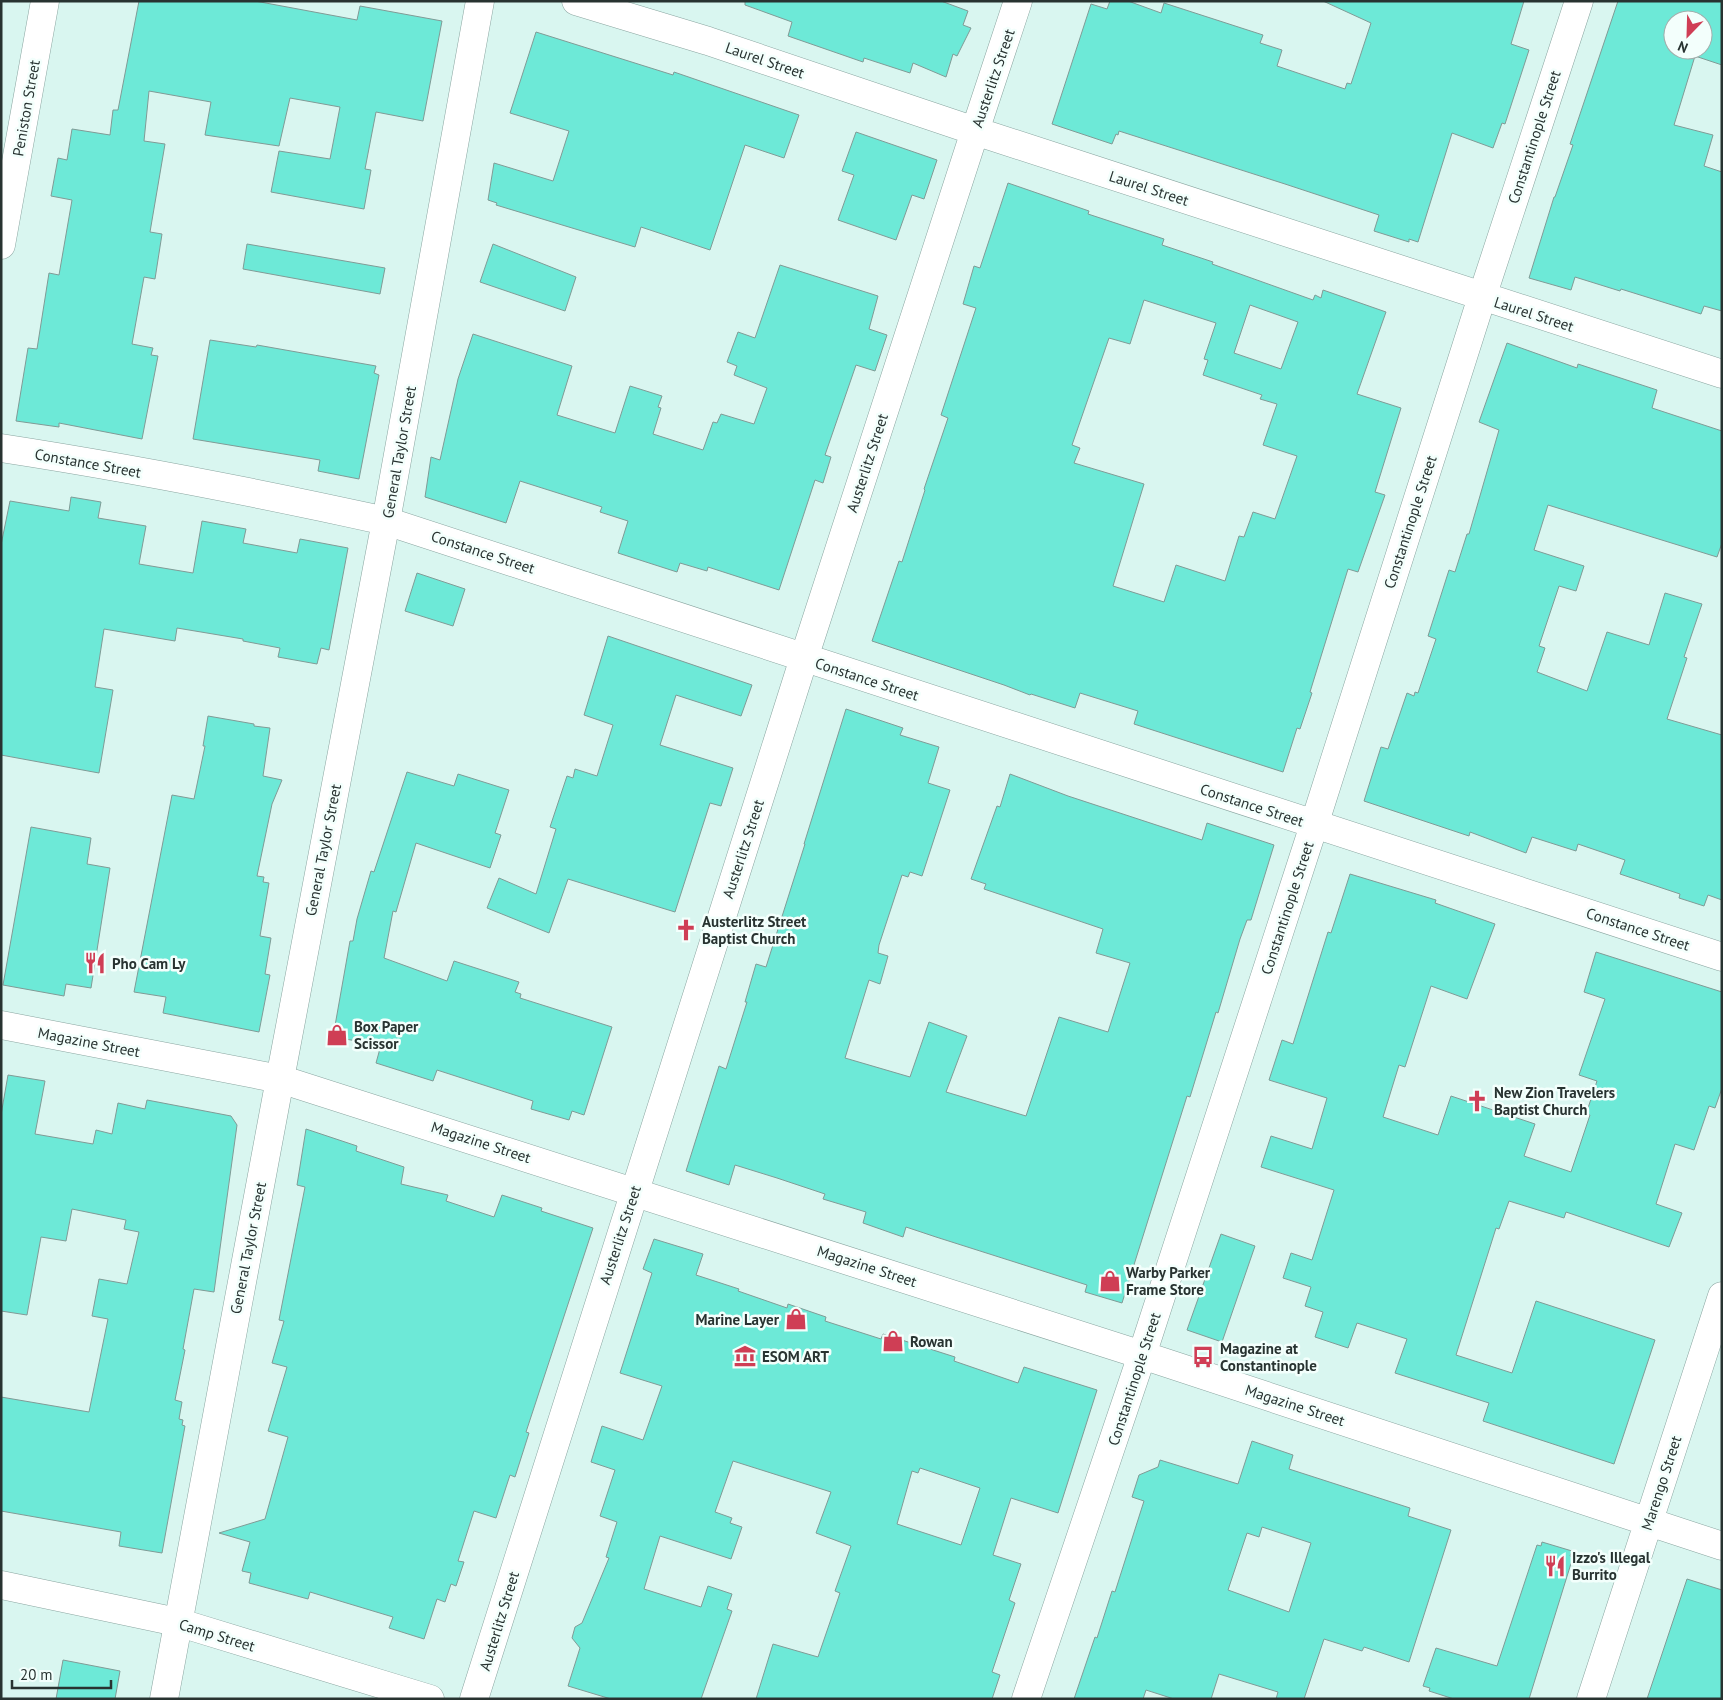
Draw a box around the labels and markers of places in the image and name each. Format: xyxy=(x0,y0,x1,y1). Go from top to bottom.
place label: Austerlitz Street Baptist Church xyxy=(702,912,807,948)
church icon: Austerlitz Street Baptist Church xyxy=(673,917,699,943)
restaurant icon: Pho Cam Ly xyxy=(82,950,108,976)
place label: Pho Cam Ly xyxy=(112,954,186,973)
place label: Box Paper Scissor xyxy=(354,1017,419,1053)
shop icon: Box Paper Scissor xyxy=(324,1022,350,1048)
place label: New Zion Travelers Baptist Church xyxy=(1494,1083,1615,1119)
church icon: New Zion Travelers Baptist Church xyxy=(1464,1088,1490,1114)
place label: Warby Parker Frame Store xyxy=(1126,1263,1211,1299)
shop icon: Warby Parker Frame Store xyxy=(1097,1268,1123,1294)
shop icon: Marine Layer xyxy=(783,1306,809,1332)
place label: Marine Layer xyxy=(696,1310,780,1329)
shop icon: Rowan xyxy=(880,1328,906,1354)
place label: Rowan xyxy=(910,1332,953,1351)
place label: Magazine at Constantinople xyxy=(1220,1339,1317,1375)
museum icon: ESOM ART xyxy=(732,1343,758,1369)
bus stop icon: Magazine at Constantinople xyxy=(1190,1344,1216,1370)
place label: ESOM ART xyxy=(762,1347,829,1366)
place label: Izzo's Illegal Burrito xyxy=(1572,1548,1651,1584)
restaurant icon: Izzo's Illegal Burrito xyxy=(1542,1553,1568,1579)

